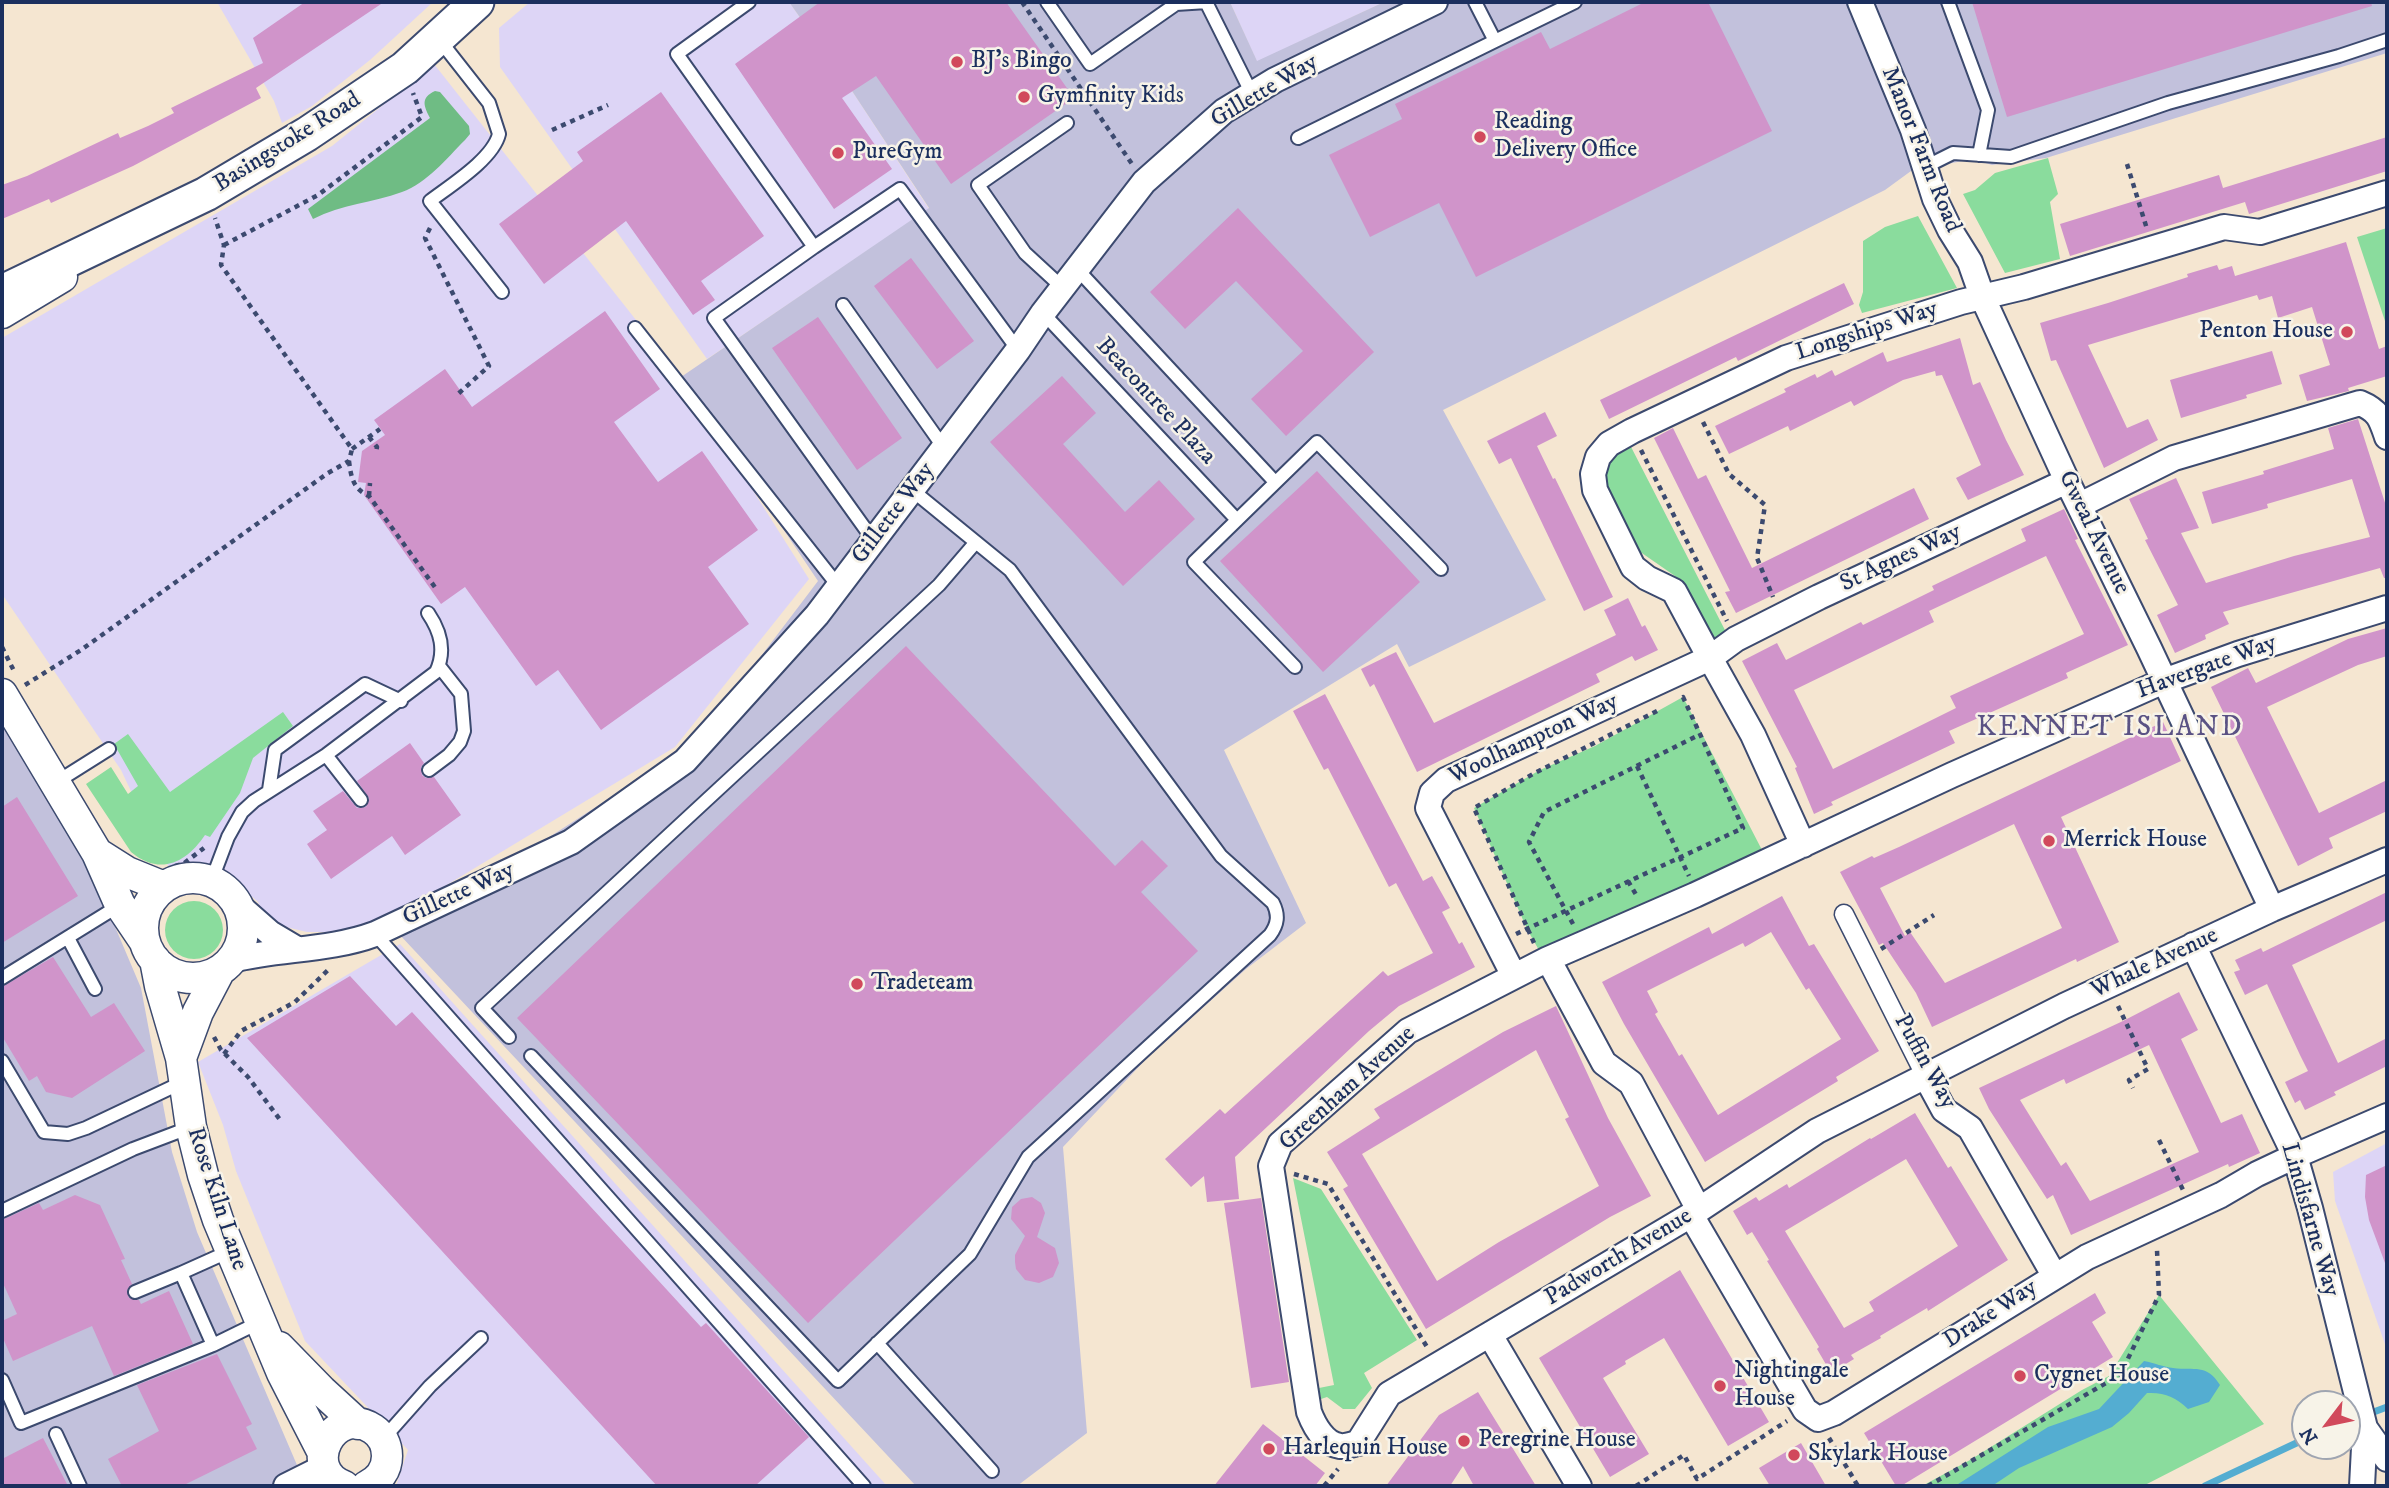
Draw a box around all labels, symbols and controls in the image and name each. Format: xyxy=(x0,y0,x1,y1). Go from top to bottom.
place label: BJ's Bingo xyxy=(971,48,1072,76)
street label: Gillette Way xyxy=(1206,49,1324,135)
marker: BJ's Bingo xyxy=(949,54,965,70)
street label: Manor Farm Road xyxy=(1874,63,1966,237)
place label: Gymfinity Kids xyxy=(1038,83,1184,111)
street label: Basingstoke Road xyxy=(209,86,367,200)
marker: Gymfinity Kids xyxy=(1016,89,1032,105)
place label: Reading Delivery Office xyxy=(1494,109,1637,165)
marker: Reading Delivery Office xyxy=(1472,129,1488,145)
place label: PureGym xyxy=(852,139,943,167)
marker: PureGym xyxy=(830,145,846,161)
street label: Longships Way xyxy=(1793,296,1941,368)
place label: Penton House xyxy=(2199,318,2333,346)
marker: Penton House xyxy=(2339,324,2355,340)
street label: Beacontree Plaza xyxy=(1089,332,1221,472)
street label: Gillette Way xyxy=(846,458,942,570)
street label: Gweal Avenue xyxy=(2051,467,2135,599)
street label: St Agnes Way xyxy=(1836,518,1966,600)
street label: Havergate Way xyxy=(2133,629,2281,707)
street label: Woolhampton Way xyxy=(1445,688,1623,792)
district label: KENNET ISLAND xyxy=(1978,712,2242,746)
place label: Merrick House xyxy=(2063,827,2207,855)
marker: Merrick House xyxy=(2041,833,2057,849)
street label: Gillette Way xyxy=(399,857,519,933)
street label: Whale Avenue xyxy=(2087,922,2223,1006)
place label: Tradeteam xyxy=(871,970,974,998)
marker: Tradeteam xyxy=(849,976,865,992)
street label: Puffin Way xyxy=(1886,1010,1962,1114)
street label: Greenham Avenue xyxy=(1274,1020,1422,1158)
street label: Rose Kiln Lane xyxy=(179,1124,253,1274)
street label: Lindisfarne Way xyxy=(2273,1140,2345,1300)
street label: Padworth Avenue xyxy=(1540,1203,1698,1313)
street label: Drake Way xyxy=(1939,1274,2043,1356)
place label: Nightingale House xyxy=(1734,1358,1849,1414)
place label: Cygnet House xyxy=(2034,1362,2169,1390)
marker: Cygnet House xyxy=(2012,1368,2028,1384)
marker: Nightingale House xyxy=(1712,1378,1728,1394)
north arrow xyxy=(2291,1390,2361,1460)
text: N xyxy=(2296,1423,2323,1448)
place label: Peregrine House xyxy=(1478,1427,1636,1455)
marker: Peregrine House xyxy=(1456,1433,1472,1449)
place label: Harlequin House xyxy=(1283,1435,1448,1463)
marker: Harlequin House xyxy=(1261,1441,1277,1457)
place label: Skylark House xyxy=(1808,1441,1948,1469)
marker: Skylark House xyxy=(1786,1447,1802,1463)

